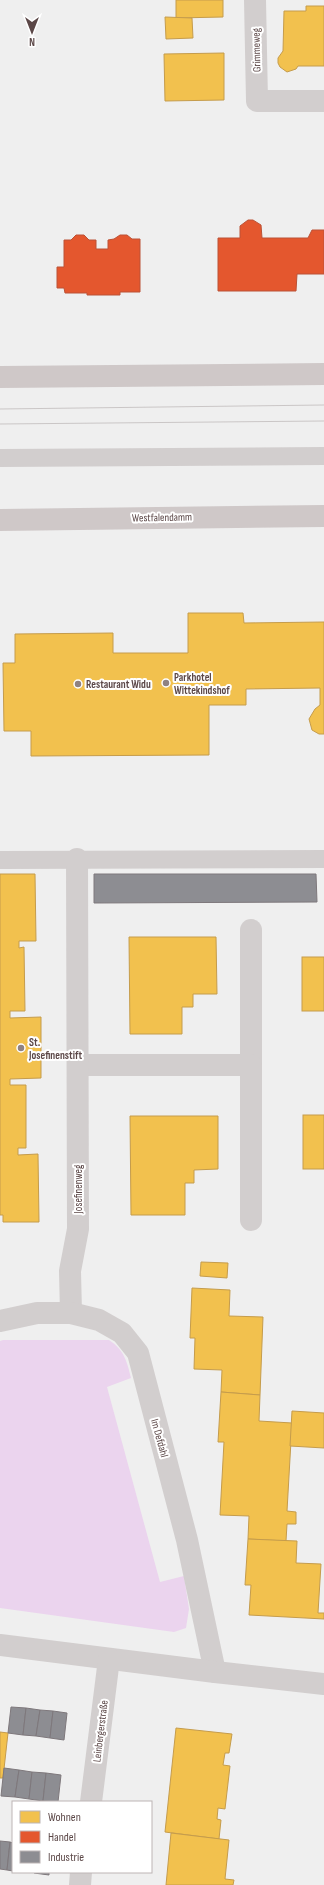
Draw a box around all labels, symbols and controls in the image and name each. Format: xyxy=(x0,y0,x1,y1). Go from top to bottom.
north arrow xyxy=(12,12,52,52)
street label: Grimmeweg xyxy=(250,27,263,72)
text: N xyxy=(29,35,35,48)
street label: Westfalendamm xyxy=(132,510,192,525)
place label: Parkhotel Wittekindshof xyxy=(174,671,230,697)
place label: Restaurant Widu xyxy=(86,678,151,691)
marker: Parkhotel Wittekindshof xyxy=(161,678,171,688)
marker: Restaurant Widu xyxy=(73,679,83,689)
place label: St. Josefinenstift xyxy=(28,1036,82,1062)
marker: St. Josefinenstift xyxy=(16,1043,26,1053)
street label: Josefinenweg xyxy=(72,1164,85,1214)
street label: Im Defdahl xyxy=(148,1417,171,1459)
street label: Leinbergerstraße xyxy=(90,1699,111,1763)
legend xyxy=(12,1801,152,1873)
text: Wohnen xyxy=(48,1810,81,1825)
text: Handel xyxy=(48,1830,76,1845)
text: Industrie xyxy=(48,1850,84,1865)

